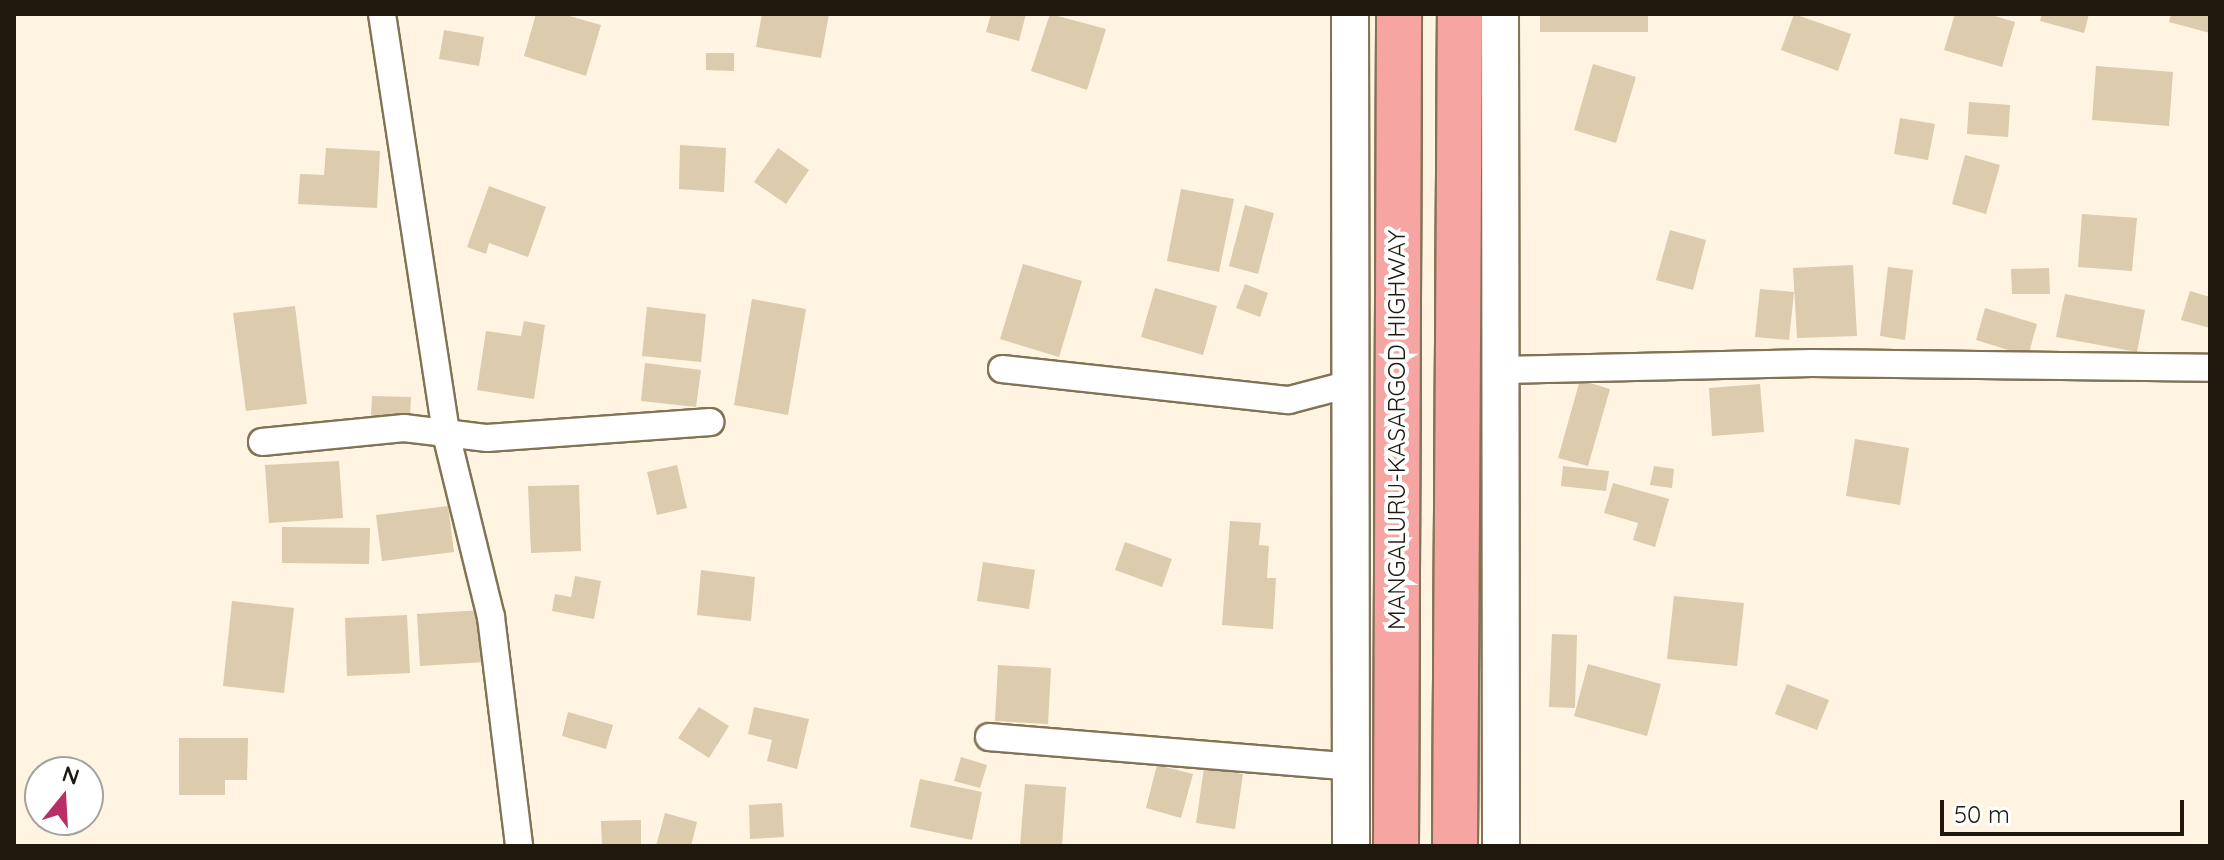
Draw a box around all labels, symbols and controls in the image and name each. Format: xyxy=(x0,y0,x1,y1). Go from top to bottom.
street label: MANGALURU-KASARGOD HIGHWAY xyxy=(1383,230,1411,630)
north arrow xyxy=(24,756,104,836)
text: N xyxy=(59,759,83,791)
scale bar xyxy=(1944,784,2188,834)
text: 50 m xyxy=(1954,799,2010,829)

